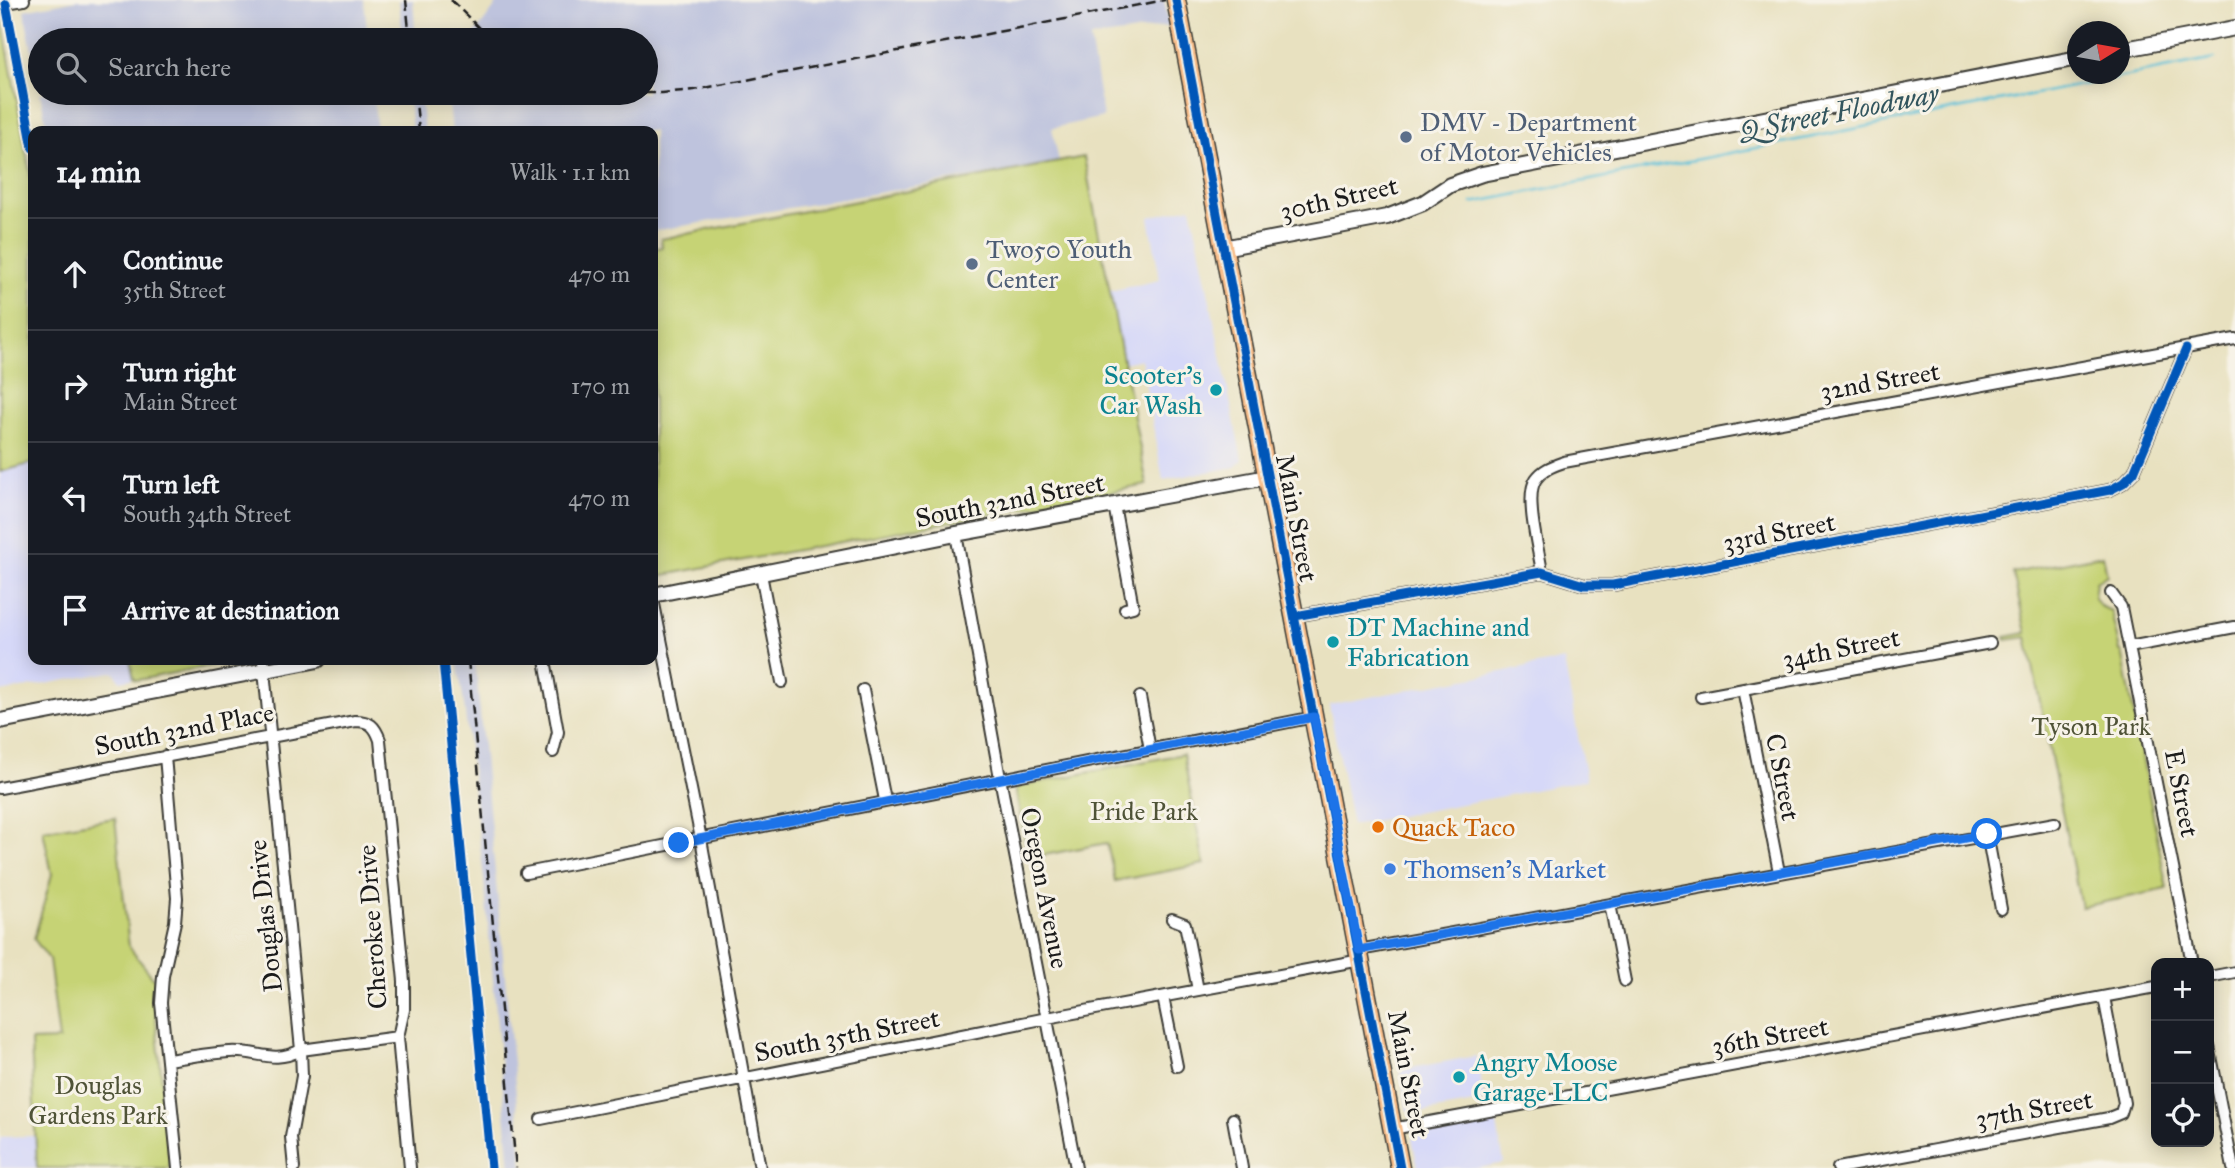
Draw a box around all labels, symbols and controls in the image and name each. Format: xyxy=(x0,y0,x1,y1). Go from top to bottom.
north arrow xyxy=(2067,21,2130,84)
search box xyxy=(28,28,658,105)
icon: search xyxy=(52,48,90,86)
text: Search here xyxy=(108,51,231,83)
water label: Q Street Floodway xyxy=(1734,75,1943,149)
place label: DMV - Department of Motor Vehicles xyxy=(1420,106,1637,168)
marker: DMV - Department of Motor Vehicles xyxy=(1398,129,1414,145)
text: 14 min xyxy=(56,154,141,190)
text: Walk · 1.1 km xyxy=(510,158,630,186)
street label: 30th Street xyxy=(1277,169,1401,227)
place label: Two50 Youth Center xyxy=(986,233,1132,295)
text: Continue xyxy=(123,244,223,276)
icon: ahead xyxy=(56,255,94,293)
marker: Two50 Youth Center xyxy=(964,256,980,272)
text: 470 m xyxy=(568,260,630,288)
text: 35th Street xyxy=(123,276,226,304)
street label: 32nd Street xyxy=(1818,355,1942,407)
text: Turn right xyxy=(123,356,236,388)
place label: Scooter’s Car Wash xyxy=(1100,359,1203,421)
icon: right xyxy=(56,367,94,405)
text: 170 m xyxy=(571,372,630,400)
marker: Scooter’s Car Wash xyxy=(1208,382,1224,398)
text: Main Street xyxy=(123,388,237,416)
street label: Main Street xyxy=(1269,452,1325,584)
street label: South 32nd Street xyxy=(913,466,1107,534)
text: Turn left xyxy=(123,468,219,500)
icon: left xyxy=(56,479,94,517)
text: 470 m xyxy=(568,484,630,512)
text: South 34th Street xyxy=(123,500,291,528)
street label: 33rd Street xyxy=(1720,505,1838,559)
icon: arrive xyxy=(56,591,94,629)
text: Arrive at destination xyxy=(123,594,340,626)
place label: DT Machine and Fabrication xyxy=(1347,611,1530,673)
street label: 34th Street xyxy=(1780,621,1902,675)
marker: DT Machine and Fabrication xyxy=(1325,634,1341,650)
street label: South 32nd Place xyxy=(92,696,277,762)
park label: Tyson Park xyxy=(2031,710,2152,742)
street label: C Street xyxy=(1759,731,1807,823)
street label: E Street xyxy=(2158,746,2206,840)
park label: Pride Park xyxy=(1090,795,1199,827)
street label: Oregon Avenue xyxy=(1014,805,1076,971)
place label: Quack Taco xyxy=(1392,811,1515,843)
route start xyxy=(1971,818,2002,849)
marker: Quack Taco xyxy=(1370,819,1386,835)
route end xyxy=(663,827,694,858)
street label: Douglas Drive xyxy=(241,838,289,994)
street label: Cherokee Drive xyxy=(350,843,394,1010)
place label: Thomsen's Market xyxy=(1404,853,1606,885)
marker: Thomsen's Market xyxy=(1382,861,1398,877)
map controls xyxy=(2151,958,2214,1147)
button: + xyxy=(2151,958,2214,1021)
street label: South 35th Street xyxy=(752,1001,942,1069)
street label: Main Street xyxy=(1381,1008,1437,1140)
street label: 36th Street xyxy=(1709,1010,1831,1062)
button: − xyxy=(2151,1021,2214,1084)
place label: Angry Moose Garage LLC xyxy=(1472,1046,1618,1108)
park label: Douglas Gardens Park xyxy=(28,1069,169,1131)
marker: Angry Moose Garage LLC xyxy=(1451,1069,1467,1085)
street label: 37th Street xyxy=(1973,1083,2095,1135)
button: locate xyxy=(2151,1084,2214,1147)

